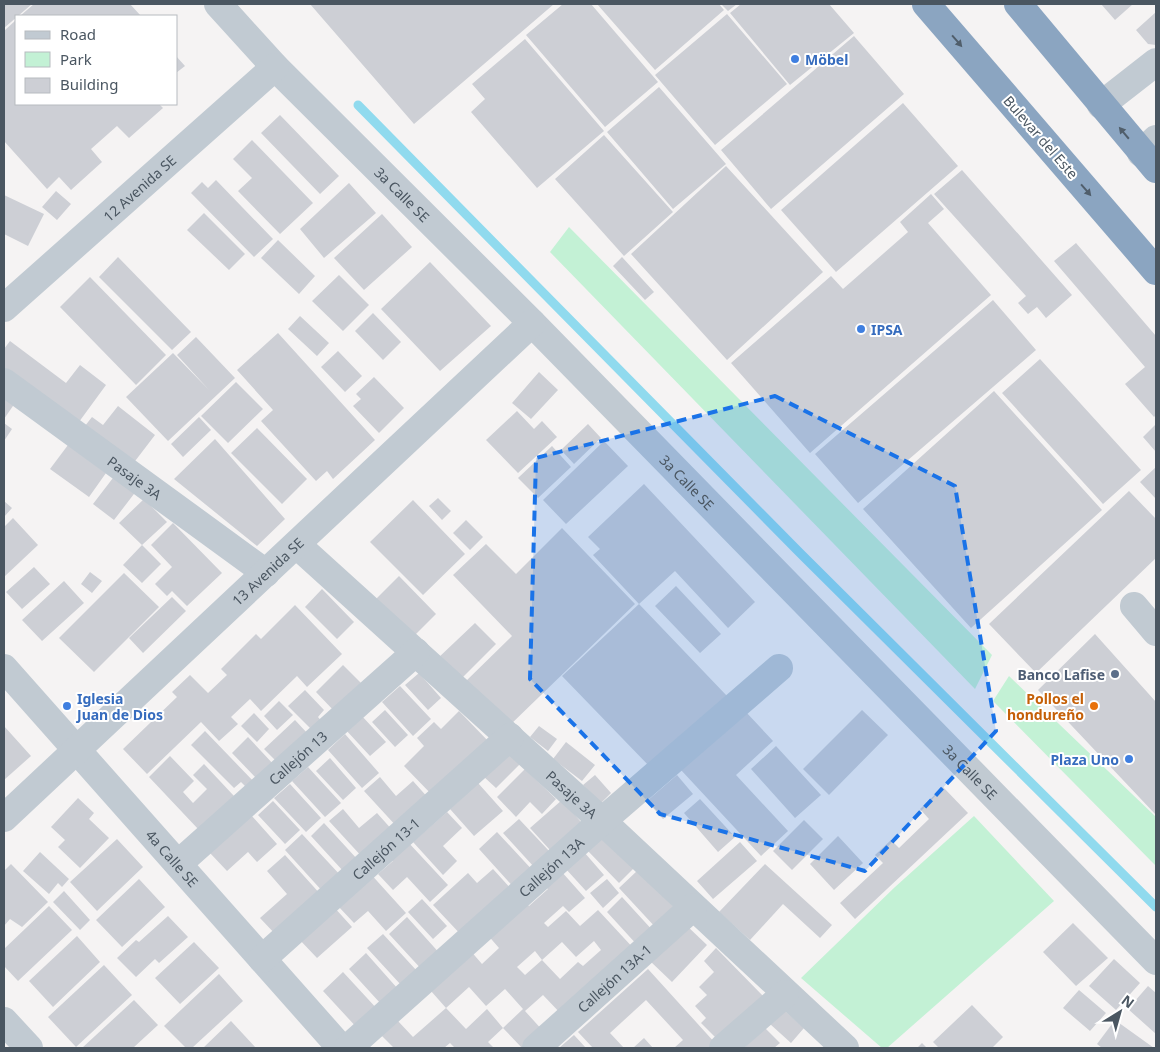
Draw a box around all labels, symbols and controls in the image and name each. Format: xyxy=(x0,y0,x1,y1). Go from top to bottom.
legend xyxy=(15,15,178,105)
text: Road xyxy=(60,24,96,44)
one-way arrow xyxy=(952,34,963,47)
text: Park xyxy=(60,49,92,69)
place label: Möbel xyxy=(805,50,848,69)
marker: Möbel xyxy=(789,53,801,65)
text: Building xyxy=(60,74,118,94)
street label: Bulevar del Este xyxy=(1000,91,1083,183)
one-way arrow xyxy=(1119,127,1130,139)
street label: 12 Avenida SE xyxy=(99,150,180,225)
street label: 3a Calle SE xyxy=(371,162,434,226)
one-way arrow xyxy=(1081,184,1092,197)
place label: IPSA xyxy=(871,320,903,339)
marker: IPSA xyxy=(855,323,867,335)
street label: 3a Calle SE xyxy=(656,450,719,514)
street label: Pasaje 3A xyxy=(104,451,166,504)
street label: 13 Avenida SE xyxy=(227,533,307,609)
place label: Banco Lafise xyxy=(1017,665,1105,684)
marker: Banco Lafise xyxy=(1109,668,1121,680)
place label: Iglesia Juan de Dios xyxy=(75,689,163,724)
place label: Pollos el hondureño xyxy=(1007,689,1084,724)
marker: Iglesia Juan de Dios xyxy=(61,700,73,712)
marker: Pollos el hondureño xyxy=(1088,700,1100,712)
street label: Callejón 13 xyxy=(264,726,331,789)
street label: 3a Calle SE xyxy=(939,740,1002,803)
place label: Plaza Uno xyxy=(1050,750,1119,769)
marker: Plaza Uno xyxy=(1123,753,1135,765)
street label: Pasaje 3A xyxy=(542,766,602,822)
street label: Callejón 13-1 xyxy=(348,813,424,884)
street label: 4a Calle SE xyxy=(142,825,203,891)
street label: Callejón 13A xyxy=(514,833,587,901)
street label: Callejón 13A-1 xyxy=(573,939,655,1016)
north arrow xyxy=(1095,987,1145,1037)
text: N xyxy=(1118,990,1138,1012)

